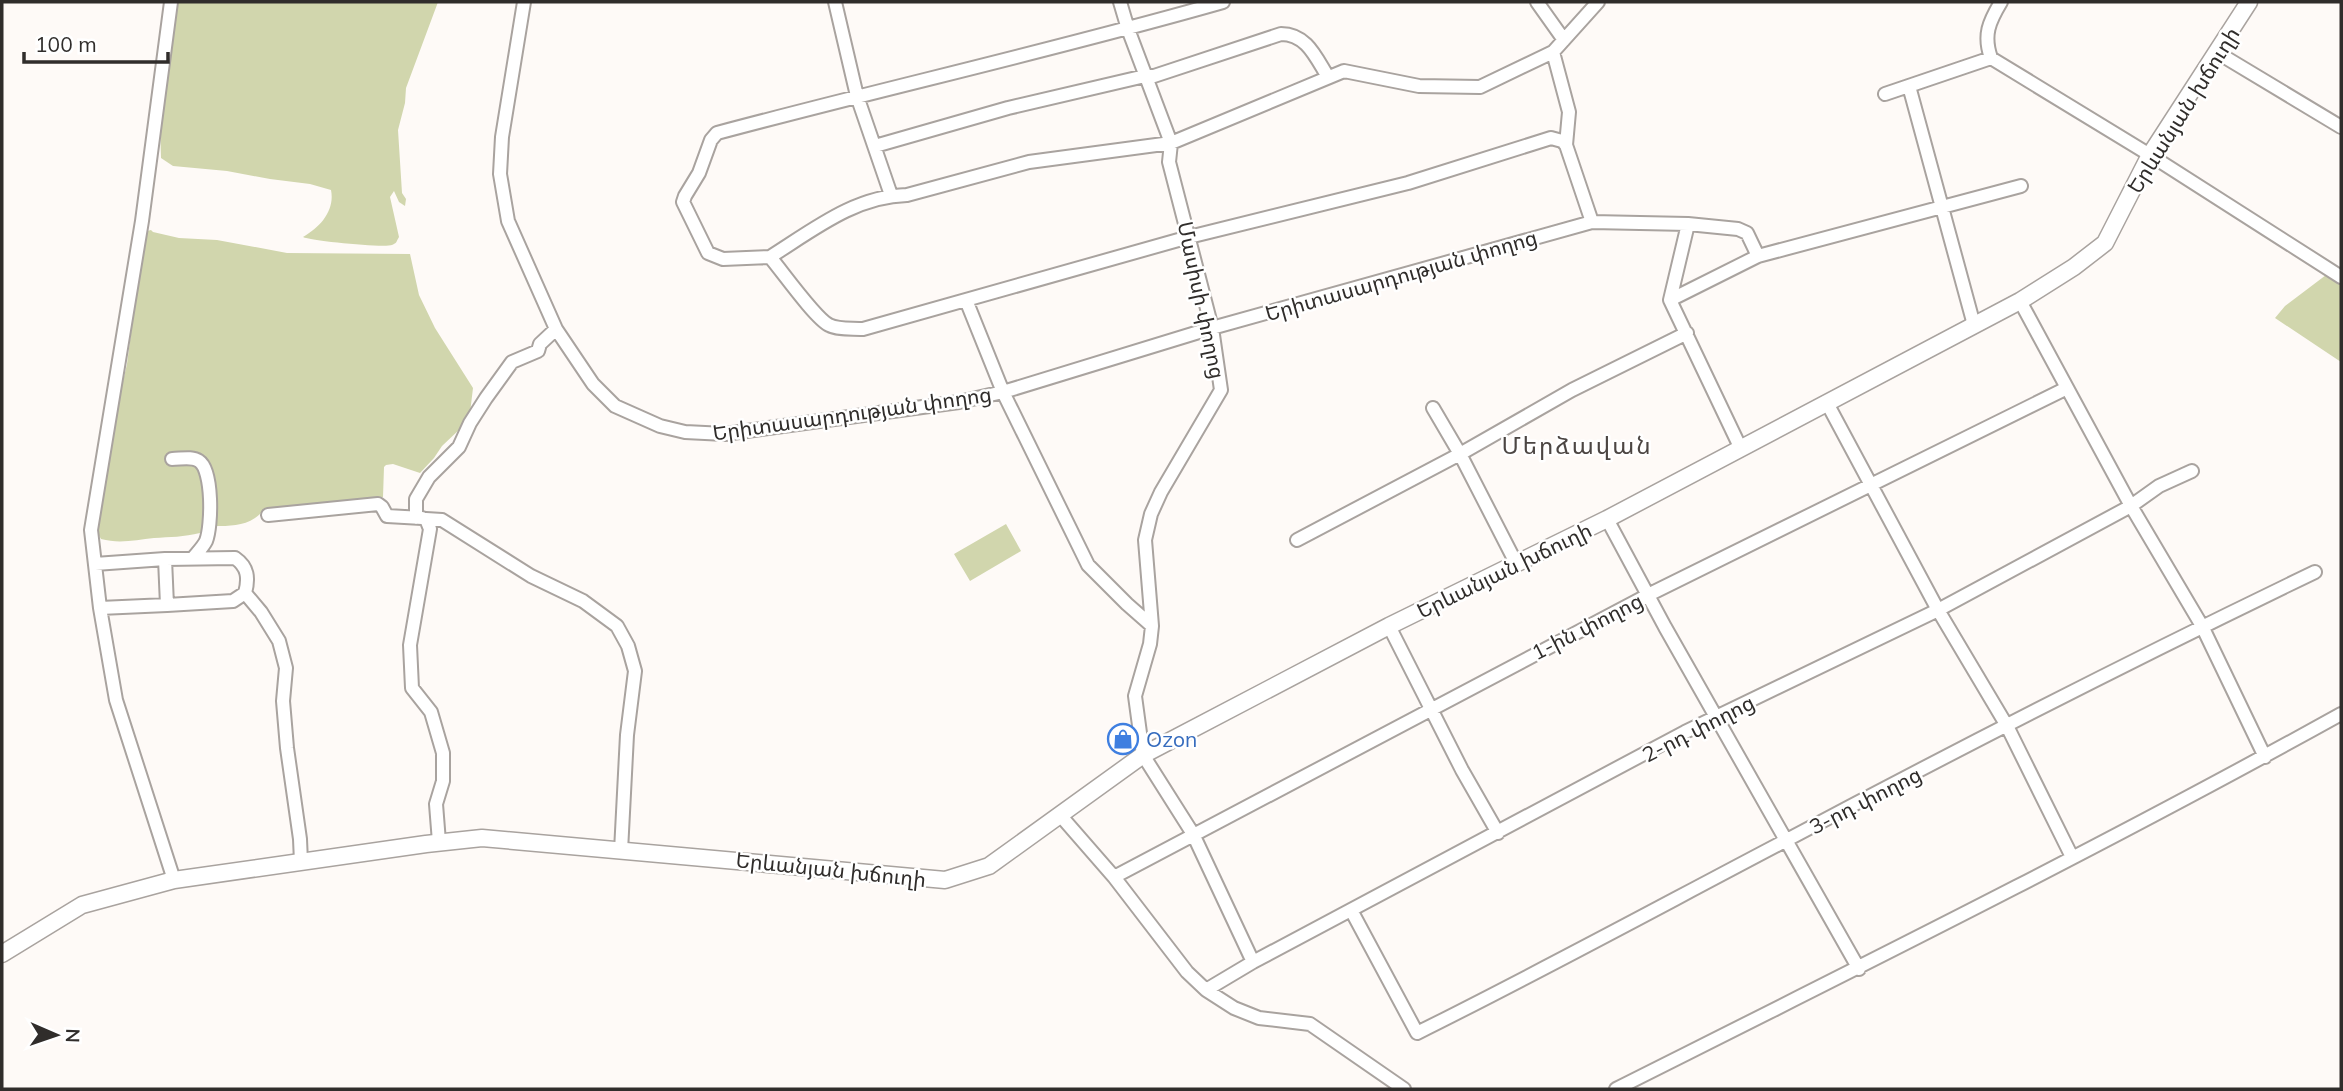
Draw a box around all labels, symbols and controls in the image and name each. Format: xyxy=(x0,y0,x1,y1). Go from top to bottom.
scale bar xyxy=(24,21,168,65)
street label: Երևանյան խճուղի xyxy=(2121,22,2245,198)
text: 100 m xyxy=(35,31,97,57)
street label: Մասիսի փողոց xyxy=(1173,219,1231,381)
street label: Երիտասարդության փողոց xyxy=(1262,224,1540,326)
street label: Երիտասարդության փողոց xyxy=(711,381,993,445)
district label: Մերձավան xyxy=(1501,430,1653,460)
street label: Երևանյան խճուղի xyxy=(1412,516,1596,624)
street label: 1-ին փողոց xyxy=(1527,587,1647,665)
street label: 2-րդ փողոց xyxy=(1638,689,1758,767)
shop icon: Ozon xyxy=(1106,722,1140,756)
place label: Ozon xyxy=(1146,726,1197,752)
street label: 3-րդ փողոց xyxy=(1805,761,1925,839)
street label: Երևանյան խճուղի xyxy=(735,846,927,892)
north arrow xyxy=(21,1000,91,1070)
text: N xyxy=(61,1028,85,1043)

